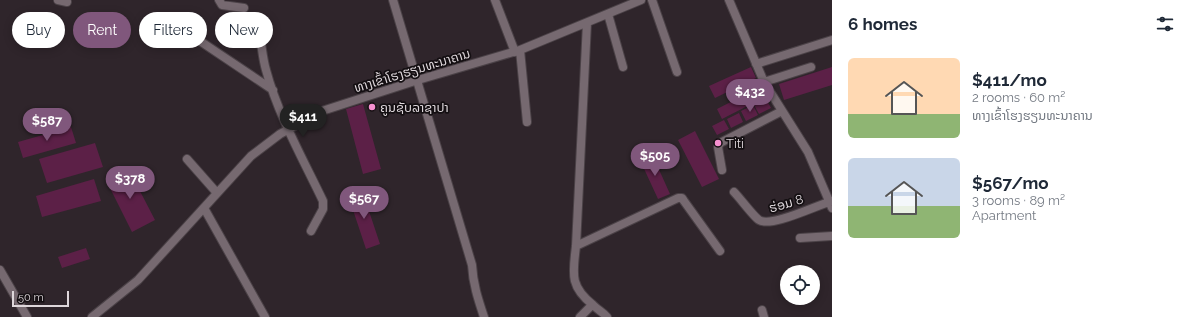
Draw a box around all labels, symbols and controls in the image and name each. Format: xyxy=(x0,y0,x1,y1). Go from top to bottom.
chip: Buy xyxy=(12,12,65,48)
chip: Rent xyxy=(73,12,131,48)
chip: Filters xyxy=(139,12,207,48)
chip: New xyxy=(215,12,273,48)
icon: filters xyxy=(1154,13,1176,35)
text: 6 homes xyxy=(848,14,917,34)
street label: ທາງເຂົ້າໂຮງຮຽນທະນາຄານ xyxy=(352,44,472,95)
text: $411/mo xyxy=(972,70,1047,90)
icon: home xyxy=(880,74,928,122)
pin: $432 xyxy=(726,79,774,113)
text: $432 xyxy=(735,84,765,99)
text: 2 rooms · 60 m² xyxy=(972,90,1065,105)
place label: ຄູນຊັບລາຊາປາ xyxy=(380,100,449,116)
marker: ຄູນຊັບລາຊາປາ xyxy=(367,102,377,112)
pin: $411 xyxy=(279,104,327,138)
pin: $587 xyxy=(23,108,71,142)
text: ທາງເຂົ້າໂຮງຮຽນທະນາຄານ xyxy=(972,108,1093,123)
text: $411 xyxy=(289,109,317,124)
text: $587 xyxy=(32,113,62,128)
place label: Titi xyxy=(726,136,744,151)
marker: Titi xyxy=(713,138,723,148)
pin: $505 xyxy=(631,143,679,177)
text: $505 xyxy=(640,148,670,163)
pin: $378 xyxy=(106,166,154,200)
text: $378 xyxy=(115,171,145,186)
text: $567/mo xyxy=(972,173,1049,193)
icon: home xyxy=(880,174,928,222)
pin: $567 xyxy=(340,186,388,220)
text: $567 xyxy=(349,191,379,206)
street label: ຮ່ອມ 8 xyxy=(767,191,805,216)
text: 3 rooms · 89 m² xyxy=(972,193,1065,208)
text: Apartment xyxy=(972,208,1036,223)
map controls xyxy=(780,265,820,305)
button: locate xyxy=(780,265,820,305)
scale bar xyxy=(12,289,69,308)
text: 50 m xyxy=(18,291,44,304)

